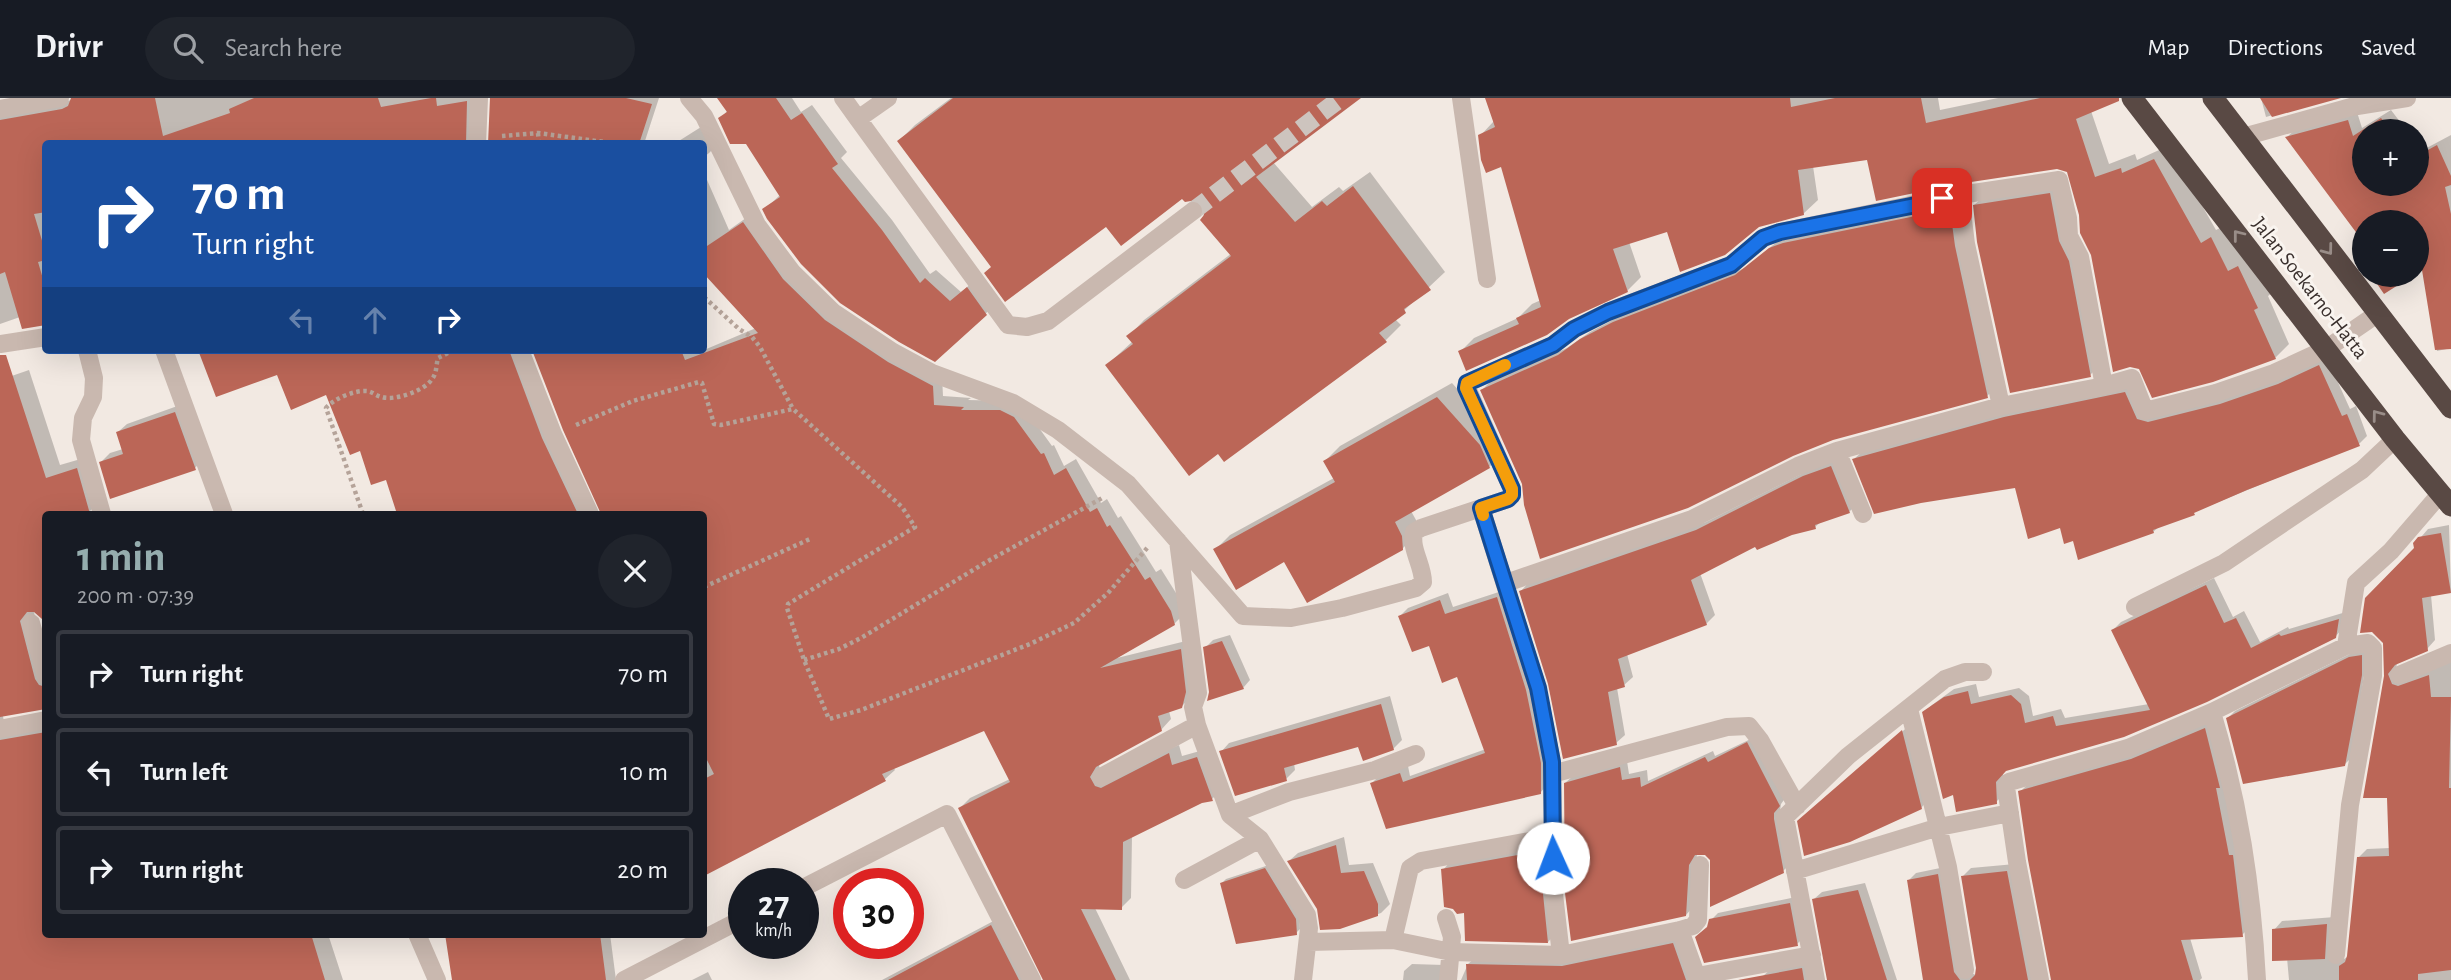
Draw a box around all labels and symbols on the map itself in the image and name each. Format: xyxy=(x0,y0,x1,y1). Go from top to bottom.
pin xyxy=(1912,168,1972,228)
street label: Jalan Soekarno-Hatta xyxy=(2248,213,2372,363)
one-way arrow xyxy=(2233,230,2246,242)
one-way arrow xyxy=(2320,242,2333,255)
one-way arrow xyxy=(2372,410,2385,423)
position arrow xyxy=(1516,821,1590,895)
speed limit sign: 30 xyxy=(833,868,924,959)

